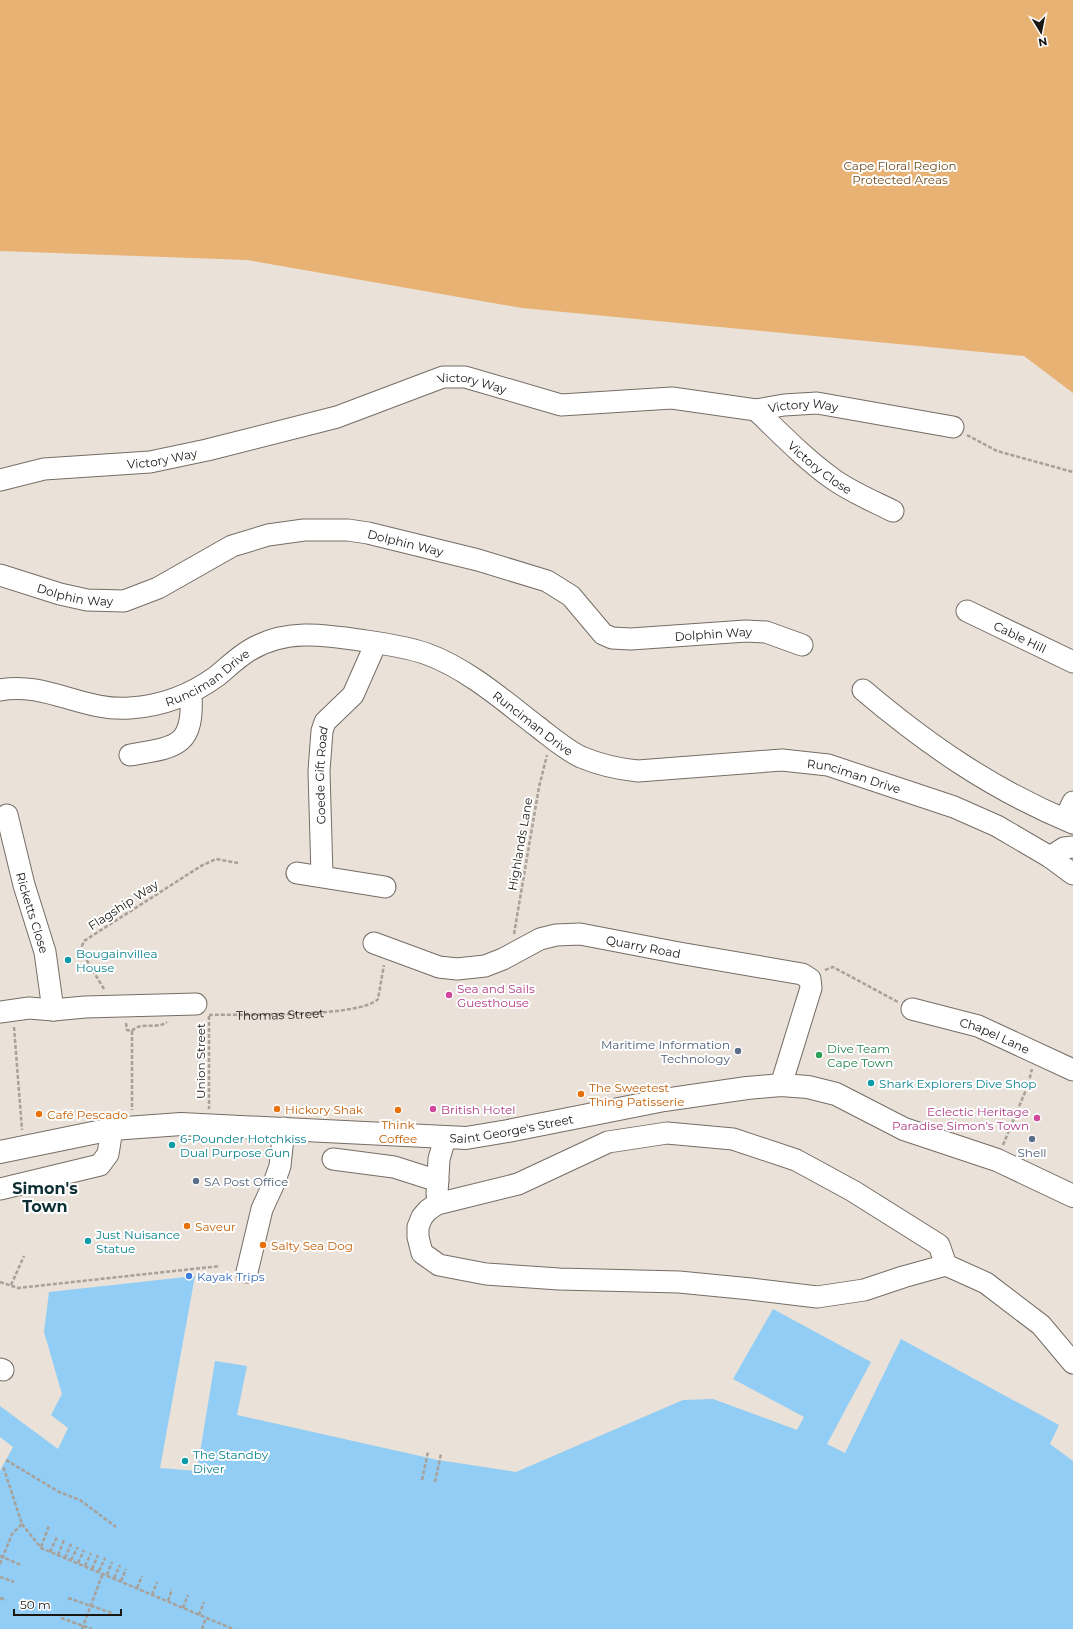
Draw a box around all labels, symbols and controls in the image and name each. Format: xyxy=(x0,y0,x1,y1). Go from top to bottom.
north arrow xyxy=(1021,12,1061,52)
text: N xyxy=(1037,34,1048,50)
park label: Cape Floral Region Protected Areas xyxy=(843,158,957,187)
street label: Victory Way xyxy=(435,369,509,396)
street label: Victory Way xyxy=(767,395,840,415)
street label: Victory Close xyxy=(785,437,855,497)
street label: Victory Way xyxy=(127,445,199,471)
street label: Dolphin Way xyxy=(366,526,445,559)
street label: Dolphin Way xyxy=(35,580,114,608)
street label: Cable Hill xyxy=(991,618,1049,656)
street label: Dolphin Way xyxy=(674,623,753,643)
street label: Runciman Drive xyxy=(163,645,252,709)
street label: Runciman Drive xyxy=(490,687,576,759)
street label: Goede Gift Road xyxy=(311,724,331,825)
street label: Runciman Drive xyxy=(806,755,903,796)
street label: Highlands Lane xyxy=(504,796,536,892)
street label: Ricketts Close xyxy=(14,871,52,955)
street label: Flagship Way xyxy=(85,876,161,933)
street label: Quarry Road xyxy=(605,932,682,961)
place label: Bougainvillea House xyxy=(76,946,158,975)
marker: Bougainvillea House xyxy=(63,955,73,965)
place label: Sea and Sails Guesthouse xyxy=(457,981,535,1010)
marker: Sea and Sails Guesthouse xyxy=(444,990,454,1000)
street label: Thomas Street xyxy=(236,1005,325,1022)
street label: Chapel Lane xyxy=(958,1014,1032,1056)
street label: Union Street xyxy=(193,1023,208,1099)
place label: Maritime Information Technology xyxy=(601,1037,730,1066)
place label: Dive Team Cape Town xyxy=(827,1041,893,1070)
marker: Maritime Information Technology xyxy=(733,1046,743,1056)
marker: Dive Team Cape Town xyxy=(814,1050,824,1060)
place label: Shark Explorers Dive Shop xyxy=(879,1076,1036,1091)
marker: Shark Explorers Dive Shop xyxy=(866,1078,876,1088)
place label: The Sweetest Thing Patisserie xyxy=(589,1080,684,1109)
marker: The Sweetest Thing Patisserie xyxy=(576,1089,586,1099)
place label: Hickory Shak xyxy=(285,1102,364,1117)
place label: British Hotel xyxy=(441,1102,516,1117)
marker: Hickory Shak xyxy=(272,1104,282,1114)
marker: British Hotel xyxy=(428,1104,438,1114)
place label: Eclectic Heritage Paradise Simon’s Town xyxy=(892,1104,1029,1133)
marker: Think Coffee xyxy=(393,1105,403,1115)
place label: Café Pescado xyxy=(47,1107,128,1122)
marker: Café Pescado xyxy=(34,1109,44,1119)
street label: Saint George's Street xyxy=(449,1111,575,1146)
marker: Eclectic Heritage Paradise Simon’s Town xyxy=(1032,1113,1042,1123)
place label: Think Coffee xyxy=(379,1117,417,1146)
place label: 6-Pounder Hotchkiss Dual Purpose Gun xyxy=(180,1131,306,1160)
marker: Shell xyxy=(1027,1134,1037,1144)
marker: 6-Pounder Hotchkiss Dual Purpose Gun xyxy=(167,1140,177,1150)
place label: Shell xyxy=(1017,1145,1047,1160)
place label: SA Post Office xyxy=(204,1174,288,1189)
marker: SA Post Office xyxy=(191,1176,201,1186)
district label: Simon's Town xyxy=(12,1179,78,1216)
place label: Saveur xyxy=(195,1219,236,1234)
marker: Saveur xyxy=(182,1221,192,1231)
place label: Just Nuisance Statue xyxy=(95,1227,180,1256)
marker: Just Nuisance Statue xyxy=(83,1236,93,1246)
place label: Salty Sea Dog xyxy=(271,1238,353,1253)
marker: Salty Sea Dog xyxy=(258,1240,268,1250)
place label: Kayak Trips xyxy=(197,1269,265,1284)
marker: Kayak Trips xyxy=(184,1271,194,1281)
place label: The Standby Diver xyxy=(193,1447,269,1476)
marker: The Standby Diver xyxy=(180,1456,190,1466)
scale bar xyxy=(14,1591,121,1617)
text: 50 m xyxy=(20,1597,51,1612)

